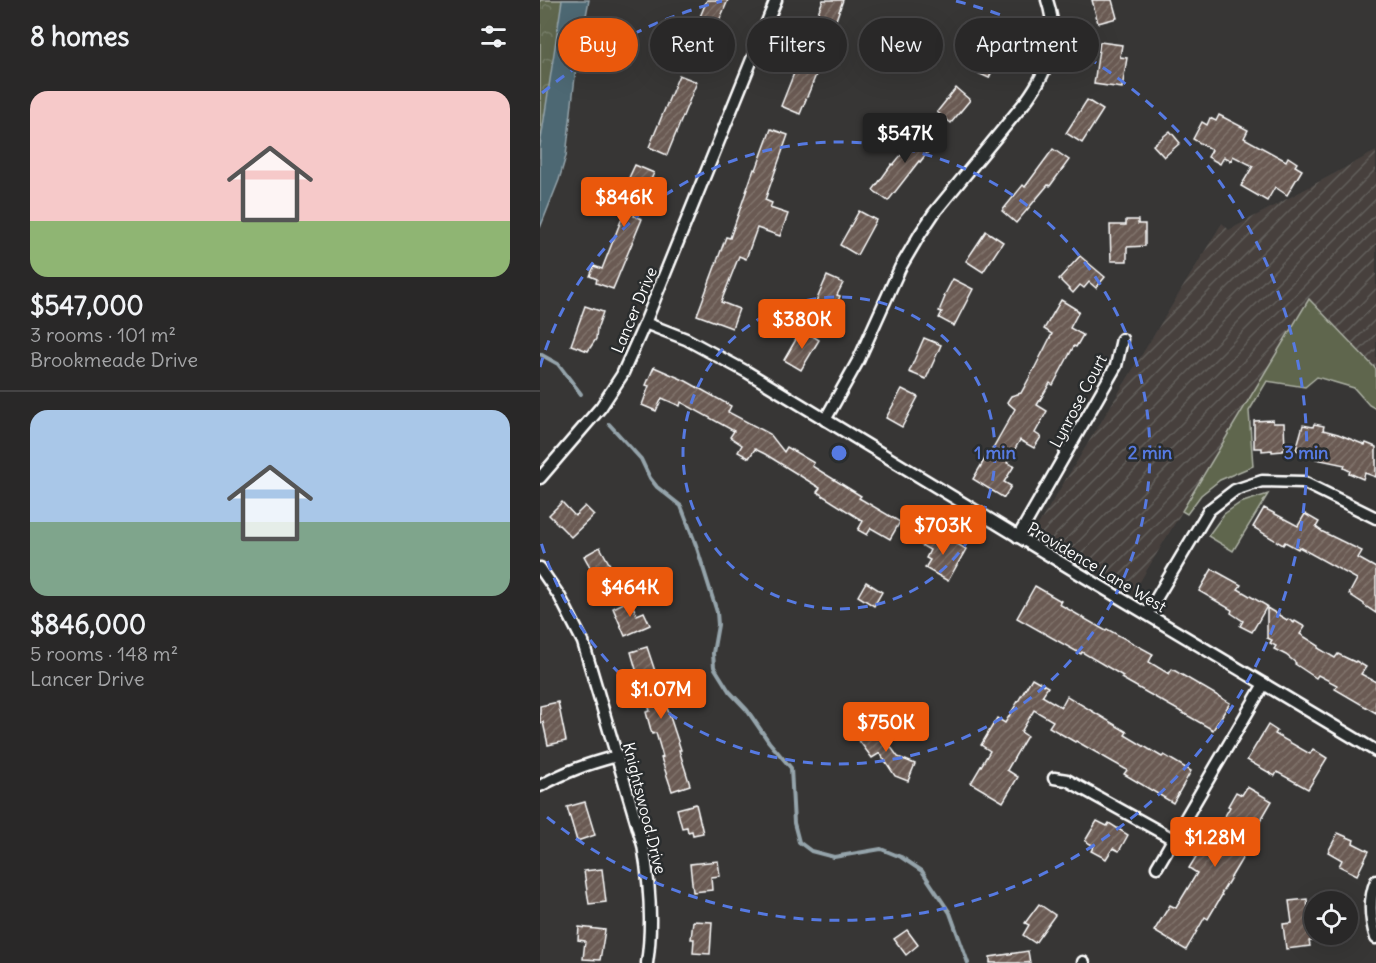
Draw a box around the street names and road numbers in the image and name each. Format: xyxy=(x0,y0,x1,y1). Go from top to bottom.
street label: Lancer Drive xyxy=(607,264,661,356)
street label: Lynrose Court xyxy=(1045,350,1111,451)
street label: Providence Lane West xyxy=(1024,518,1171,617)
street label: Knightswood Drive xyxy=(619,740,671,876)

